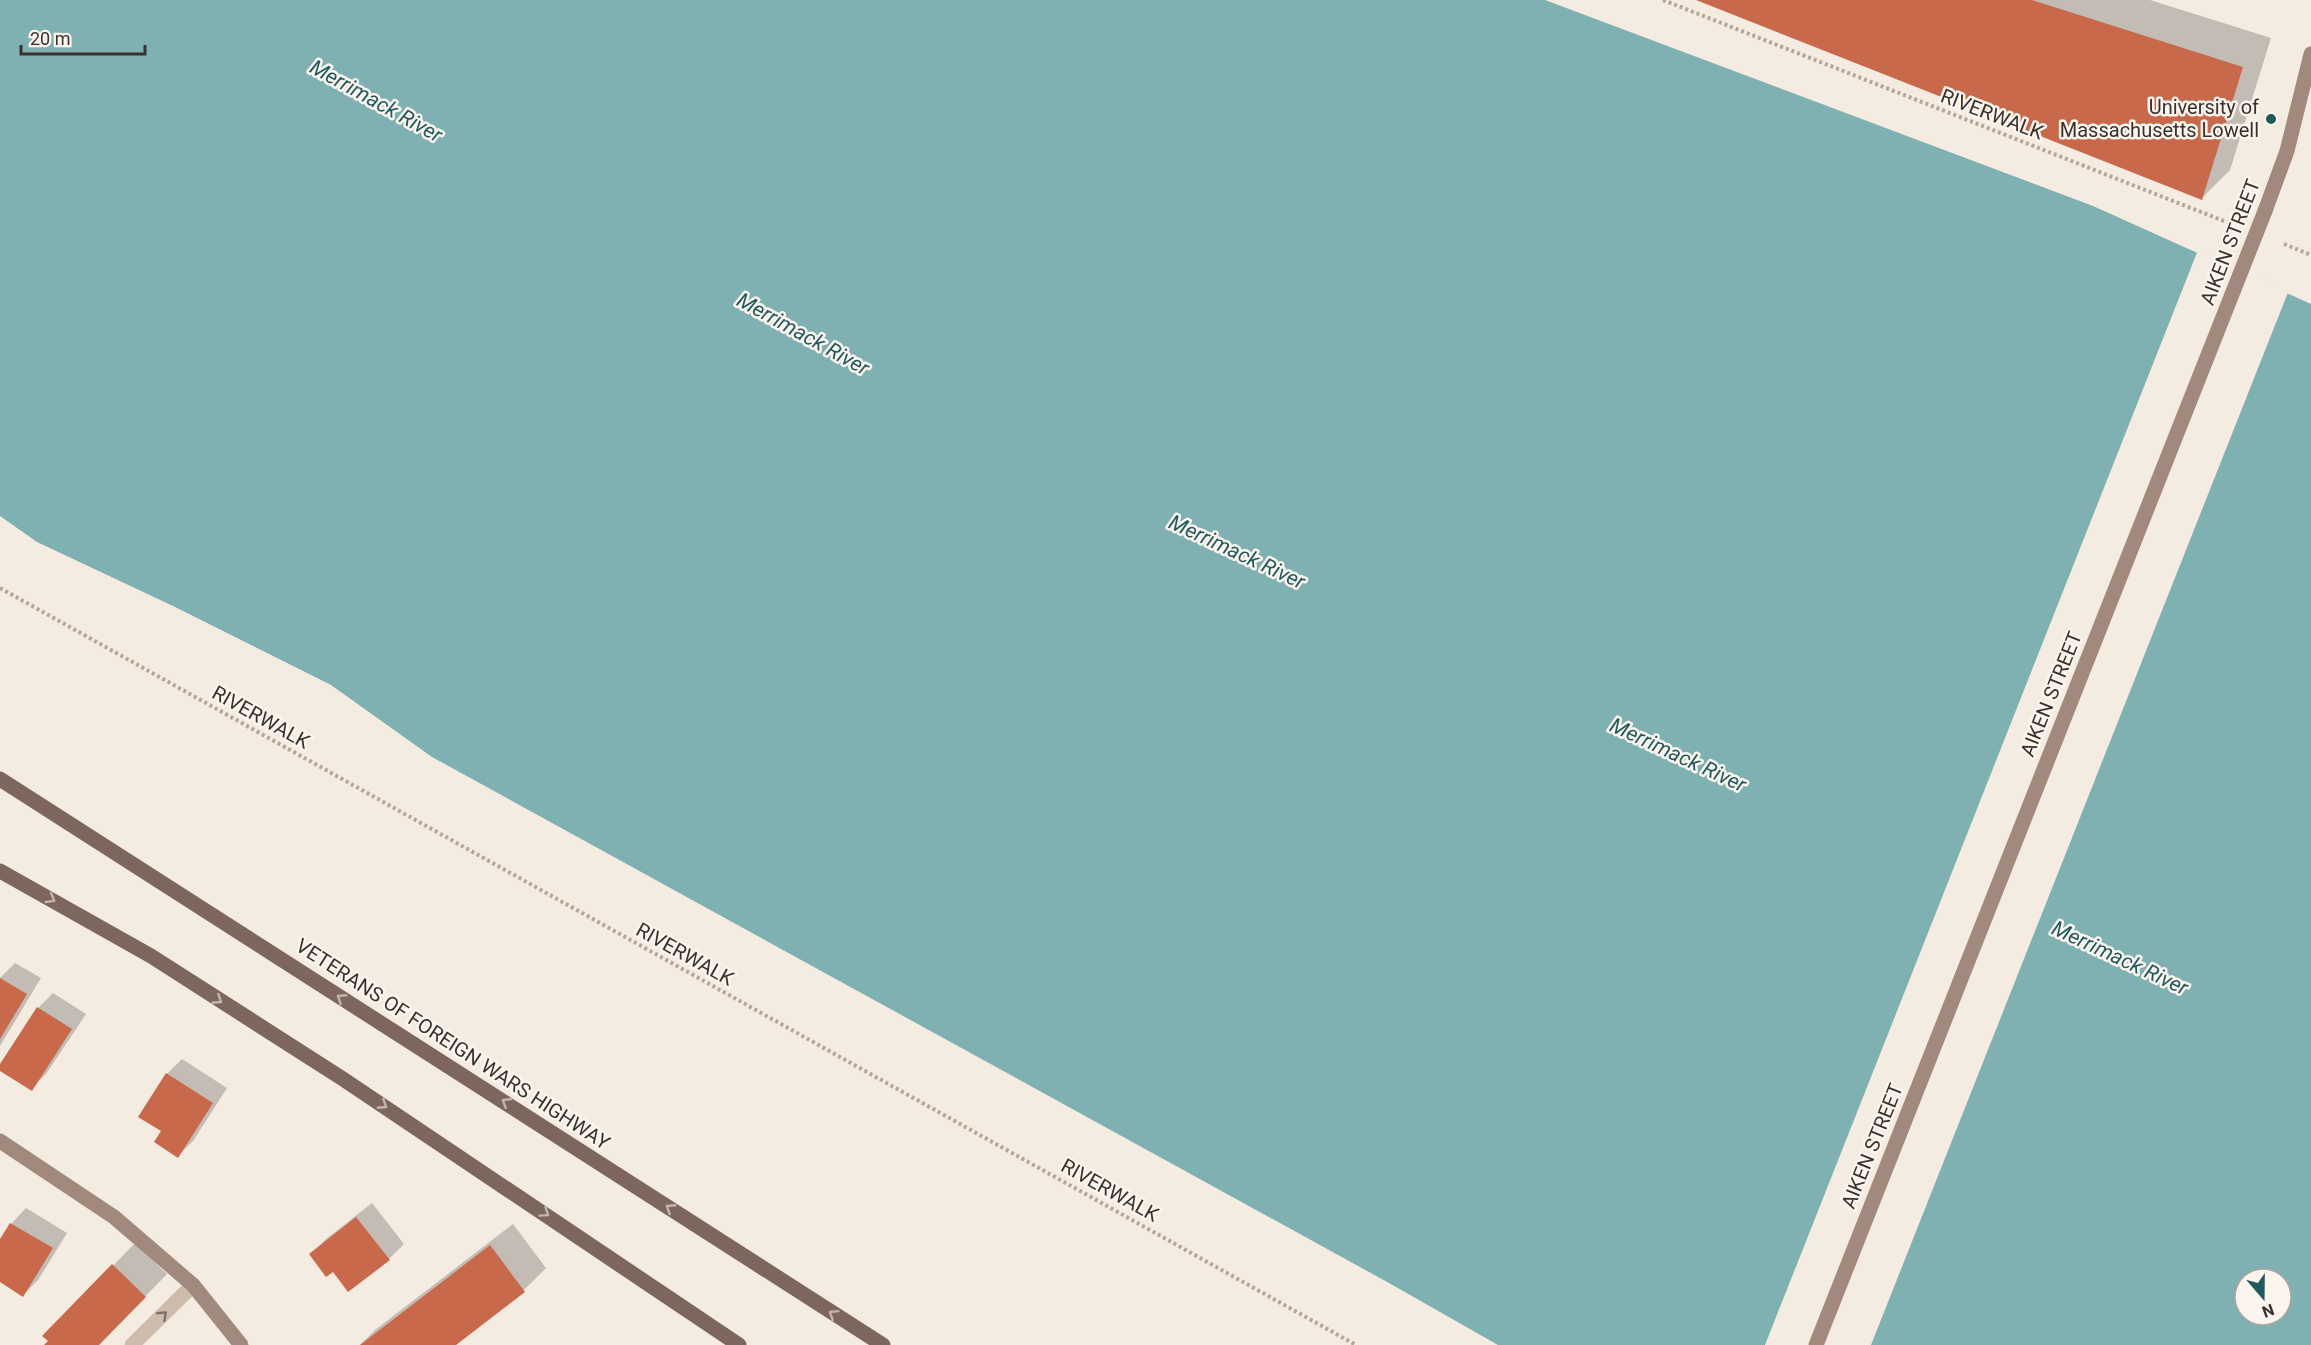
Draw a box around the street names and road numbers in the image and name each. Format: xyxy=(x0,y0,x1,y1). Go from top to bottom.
street label: RIVERWALK xyxy=(1937,83,2047,145)
street label: AIKEN STREET xyxy=(2195,176,2265,308)
street label: AIKEN STREET xyxy=(2015,628,2087,760)
street label: RIVERWALK xyxy=(208,680,314,754)
street label: RIVERWALK xyxy=(632,917,738,991)
street label: VETERANS OF FOREIGN WARS HIGHWAY xyxy=(292,933,614,1155)
street label: AIKEN STREET xyxy=(1836,1080,1908,1212)
street label: RIVERWALK xyxy=(1057,1153,1163,1227)

